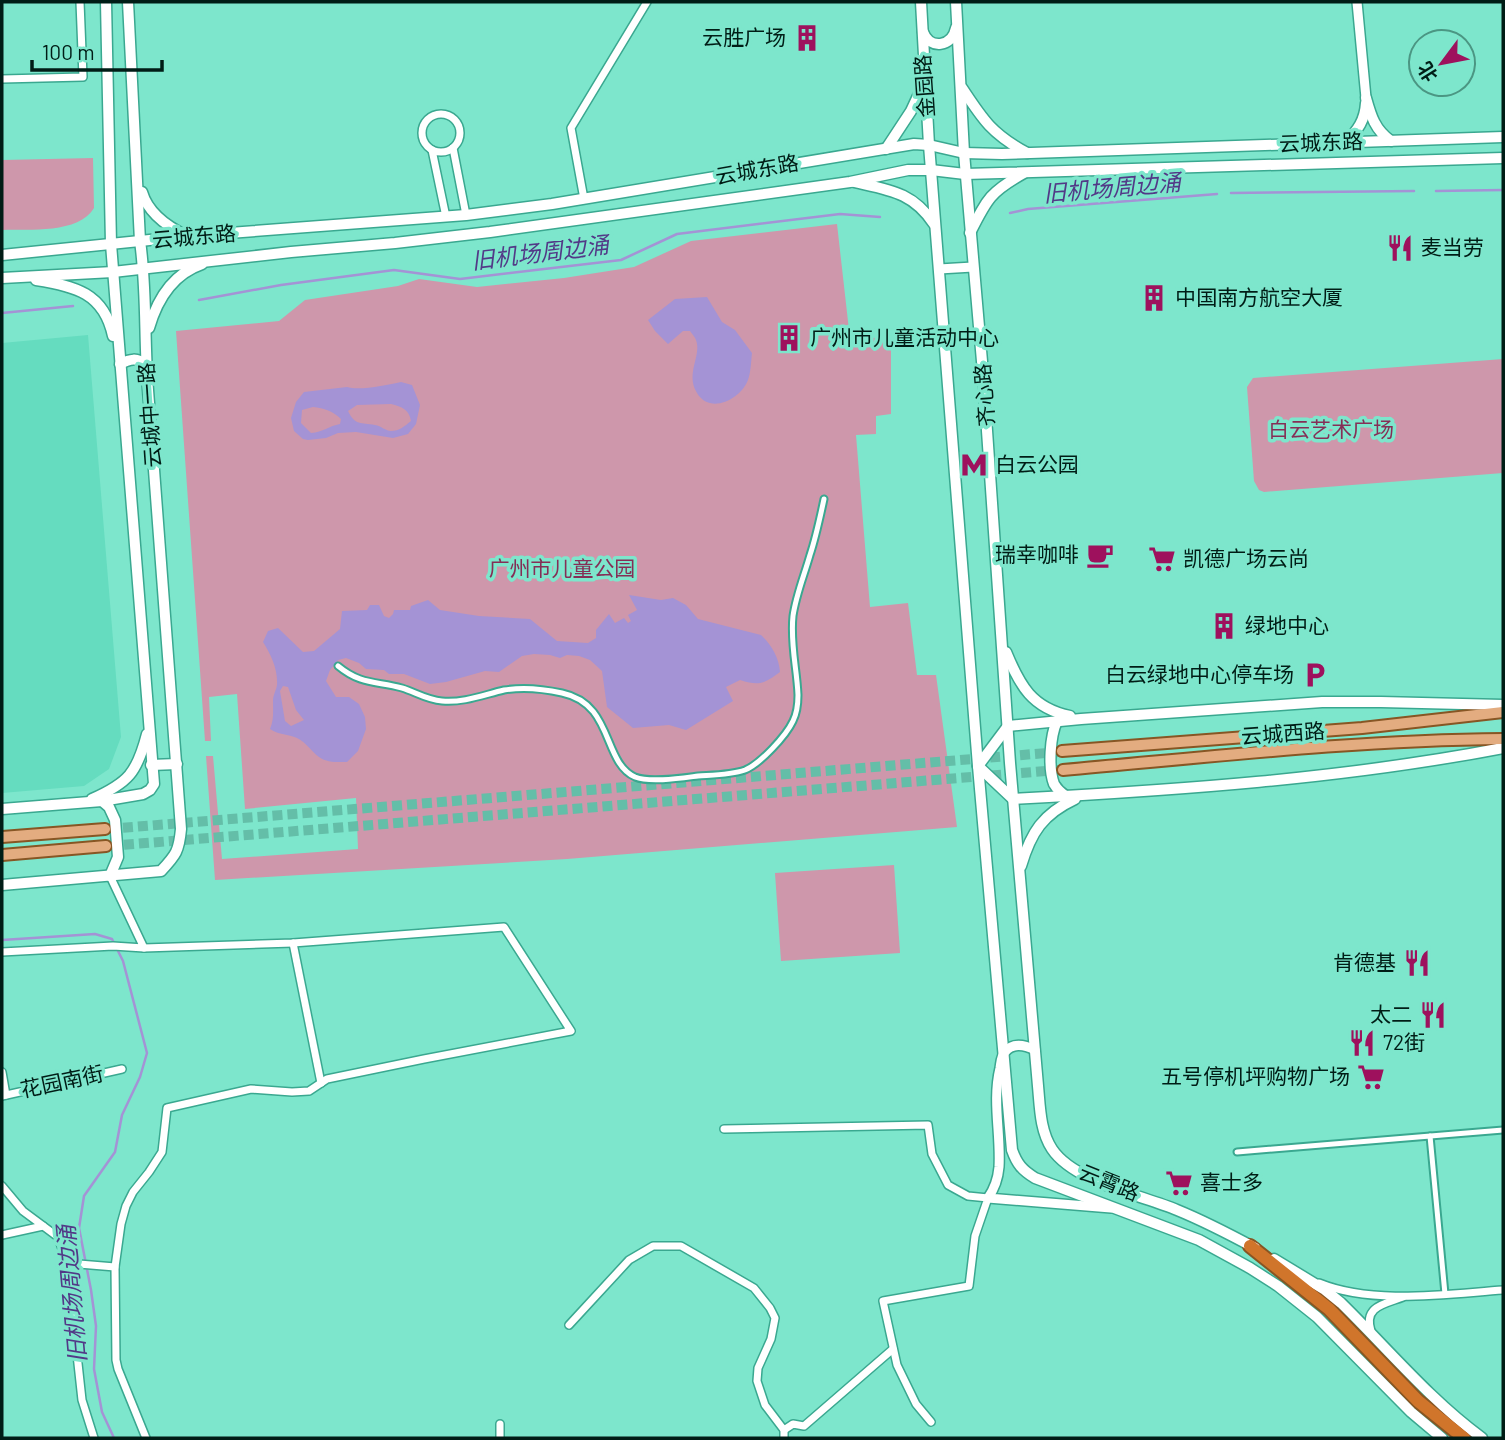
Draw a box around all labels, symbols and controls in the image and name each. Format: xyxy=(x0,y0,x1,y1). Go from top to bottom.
building icon: 云胜广场 xyxy=(792,23,822,53)
place label: 云胜广场 xyxy=(702,24,786,49)
scale bar xyxy=(32,28,161,72)
north arrow xyxy=(1407,28,1477,98)
text: 100 m xyxy=(42,39,95,64)
street label: 金园路 xyxy=(909,54,938,118)
text: 北 xyxy=(1412,58,1442,86)
street label: 云城东路 xyxy=(1279,128,1363,155)
street label: 云城东路 xyxy=(713,149,800,188)
water label: 旧机场周边涌 xyxy=(1042,167,1185,207)
street label: 云城东路 xyxy=(151,219,237,252)
water label: 旧机场周边涌 xyxy=(470,229,613,274)
restaurant icon: 麦当劳 xyxy=(1385,233,1415,263)
place label: 麦当劳 xyxy=(1421,234,1484,259)
building icon: 中国南方航空大厦 xyxy=(1139,283,1169,313)
place label: 中国南方航空大厦 xyxy=(1175,284,1343,309)
building icon: 广州市儿童活动中心 xyxy=(774,323,804,353)
place label: 广州市儿童活动中心 xyxy=(810,324,999,349)
street label: 云城中一路 xyxy=(132,362,165,468)
street label: 齐心路 xyxy=(969,363,998,427)
park label: 白云艺术广场 xyxy=(1268,416,1394,441)
metro station icon: 白云公园 xyxy=(959,450,989,480)
place label: 白云公园 xyxy=(995,451,1079,476)
cafe icon: 瑞幸咖啡 xyxy=(1085,540,1115,570)
place label: 瑞幸咖啡 xyxy=(995,541,1079,566)
supermarket icon: 凯德广场云尚 xyxy=(1147,544,1177,574)
place label: 凯德广场云尚 xyxy=(1183,545,1309,570)
park label: 广州市儿童公园 xyxy=(489,555,636,580)
building icon: 绿地中心 xyxy=(1209,611,1239,641)
place label: 绿地中心 xyxy=(1245,612,1329,637)
parking icon: 白云绿地中心停车场 xyxy=(1300,660,1330,690)
place label: 白云绿地中心停车场 xyxy=(1105,661,1294,686)
street label: 云城西路 xyxy=(1240,717,1326,748)
restaurant icon: 肯德基 xyxy=(1402,948,1432,978)
place label: 肯德基 xyxy=(1333,949,1396,974)
restaurant icon: 太二 xyxy=(1418,1000,1448,1030)
place label: 太二 xyxy=(1370,1001,1412,1026)
restaurant icon: 72街 xyxy=(1347,1028,1377,1058)
place label: 72街 xyxy=(1383,1029,1425,1054)
street label: 花园南街 xyxy=(18,1060,105,1101)
supermarket icon: 五号停机坪购物广场 xyxy=(1356,1062,1386,1092)
place label: 五号停机坪购物广场 xyxy=(1161,1063,1350,1088)
street label: 云霄路 xyxy=(1076,1158,1143,1205)
supermarket icon: 喜士多 xyxy=(1164,1168,1194,1198)
place label: 喜士多 xyxy=(1200,1169,1263,1194)
water label: 旧机场周边涌 xyxy=(51,1221,91,1364)

